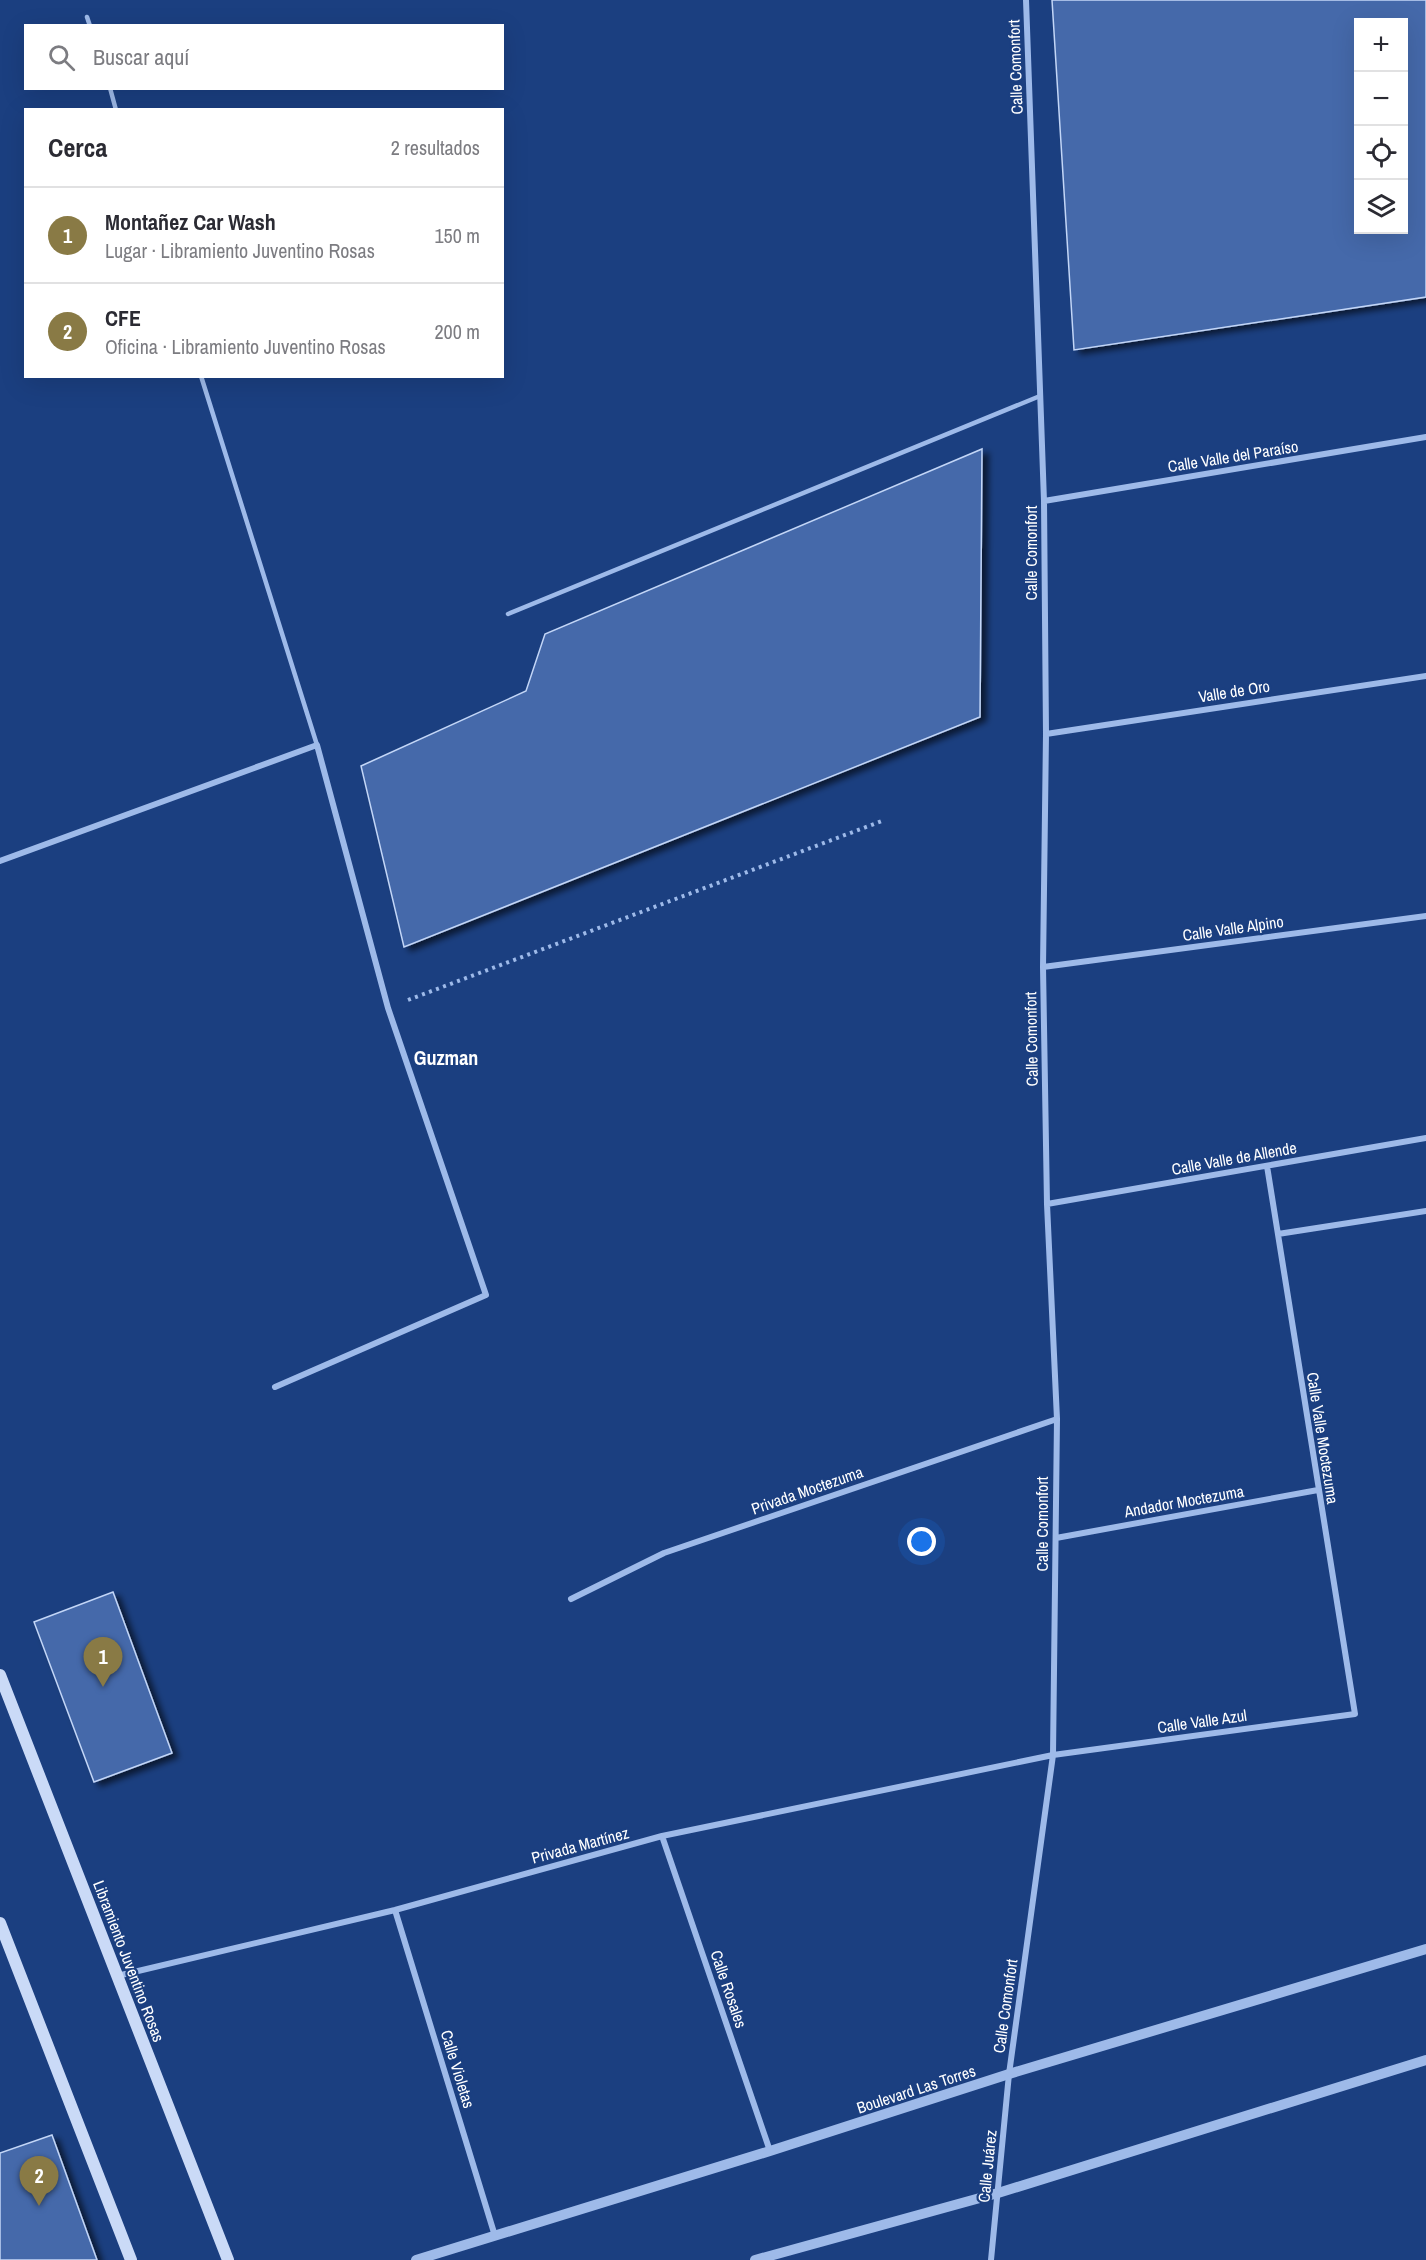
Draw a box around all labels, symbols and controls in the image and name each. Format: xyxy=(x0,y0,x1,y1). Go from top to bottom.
map controls xyxy=(1354,18,1408,234)
button: + xyxy=(1354,18,1408,72)
street label: Calle Comonfort xyxy=(1002,19,1028,115)
search box xyxy=(24,24,504,90)
icon: search xyxy=(45,41,78,74)
text: Buscar aquí xyxy=(93,42,189,72)
button: − xyxy=(1354,72,1408,126)
button: locate xyxy=(1354,126,1408,180)
text: Cerca xyxy=(48,130,107,165)
text: 2 resultados xyxy=(391,134,480,161)
button: layers xyxy=(1354,180,1408,234)
text: Montañez Car Wash xyxy=(105,207,276,237)
text: 1 xyxy=(63,222,72,249)
text: 150 m xyxy=(434,222,480,249)
text: Lugar · Libramiento Juventino Rosas xyxy=(105,237,375,264)
text: CFE xyxy=(105,303,141,333)
text: 2 xyxy=(63,318,72,345)
text: 200 m xyxy=(434,318,480,345)
text: Oficina · Libramiento Juventino Rosas xyxy=(105,333,386,360)
street label: Calle Valle del Paraíso xyxy=(1166,435,1300,477)
street label: Calle Comonfort xyxy=(1020,505,1042,600)
street label: Valle de Oro xyxy=(1197,675,1271,707)
street label: Calle Valle Alpino xyxy=(1181,910,1285,946)
street label: Calle Comonfort xyxy=(1019,991,1043,1087)
district label: Guzman xyxy=(414,1044,478,1071)
street label: Calle Valle de Allende xyxy=(1170,1136,1298,1180)
street label: Calle Valle Moctezuma xyxy=(1302,1370,1344,1506)
street label: Privada Moctezuma xyxy=(748,1460,866,1519)
street label: Calle Comonfort xyxy=(1031,1476,1053,1571)
street label: Andador Moctezuma xyxy=(1121,1480,1246,1523)
your location xyxy=(907,1527,936,1556)
pin: 1 xyxy=(84,1638,122,1687)
street label: Calle Valle Azul xyxy=(1156,1704,1248,1738)
street label: Privada Martínez xyxy=(529,1821,632,1869)
street label: Libramiento Juventino Rosas xyxy=(88,1877,170,2045)
street label: Calle Rosales xyxy=(705,1947,753,2031)
street label: Calle Comonfort xyxy=(988,1957,1023,2054)
street label: Calle Violetas xyxy=(436,2027,480,2111)
street label: Boulevard Las Torres xyxy=(854,2059,978,2119)
street label: Calle Juárez xyxy=(972,2128,1002,2203)
pin: 2 xyxy=(20,2156,58,2206)

